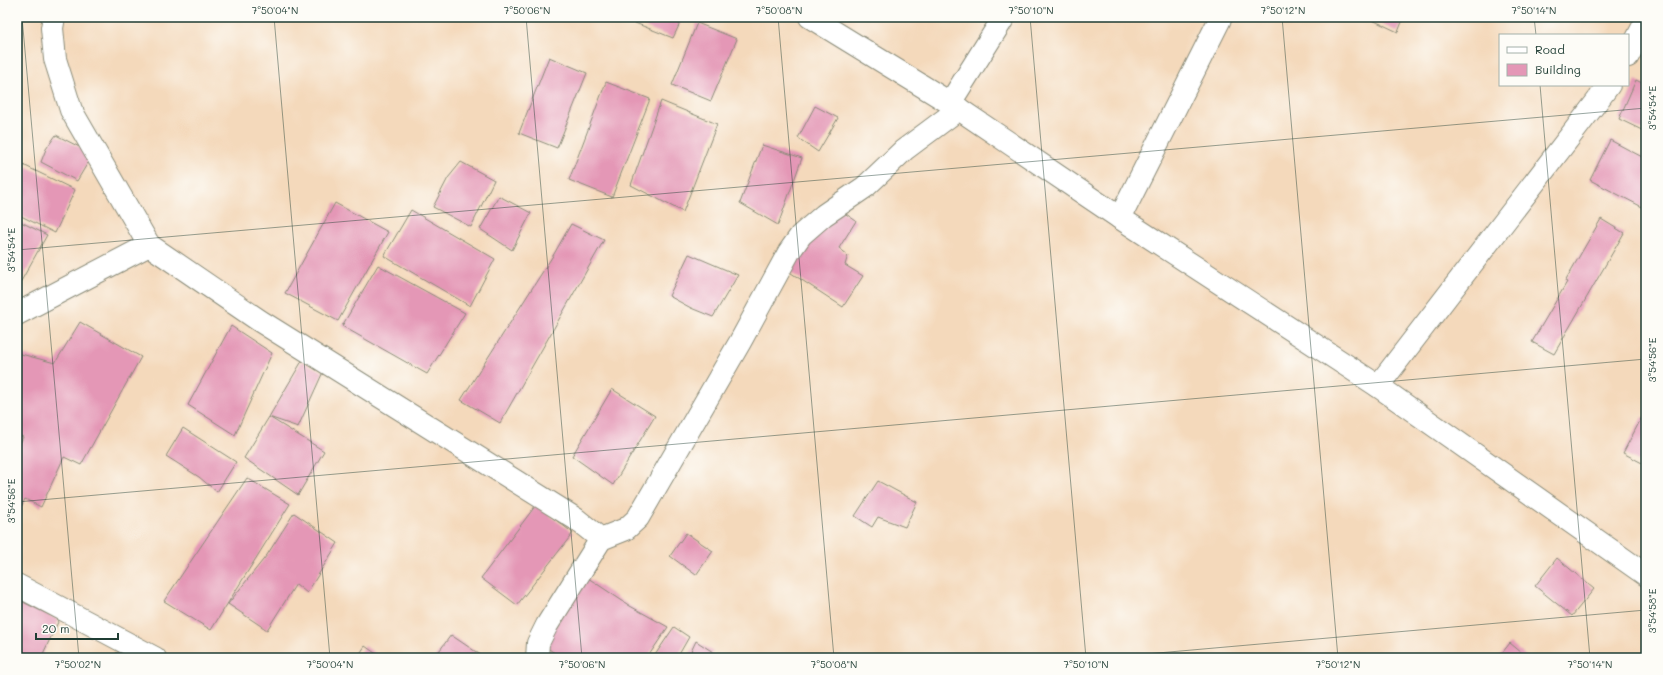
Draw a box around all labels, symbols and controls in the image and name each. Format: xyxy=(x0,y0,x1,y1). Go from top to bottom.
text: 7°50'04"N xyxy=(252,3,298,17)
text: 7°50'06"N xyxy=(504,3,550,17)
text: 7°50'08"N xyxy=(756,3,802,17)
text: 7°50'10"N xyxy=(1008,3,1054,17)
text: 7°50'12"N xyxy=(1261,3,1305,17)
text: 7°50'14"N xyxy=(1512,3,1556,17)
legend xyxy=(1499,34,1629,86)
text: Road xyxy=(1535,41,1565,57)
text: Building xyxy=(1535,61,1581,77)
text: 3°54'54"E xyxy=(1645,85,1659,130)
text: 3°54'54"E xyxy=(4,227,18,272)
text: 3°54'56"E xyxy=(1645,337,1659,382)
text: 3°54'56"E xyxy=(4,478,18,523)
text: 3°54'58"E xyxy=(1645,588,1659,633)
scale bar xyxy=(36,615,118,641)
text: 20 m xyxy=(42,620,70,636)
text: 7°50'02"N xyxy=(55,657,101,671)
text: 7°50'04"N xyxy=(307,657,353,671)
text: 7°50'06"N xyxy=(559,657,605,671)
text: 7°50'08"N xyxy=(811,657,857,671)
text: 7°50'10"N xyxy=(1063,657,1109,671)
text: 7°50'12"N xyxy=(1316,657,1360,671)
text: 7°50'14"N xyxy=(1568,657,1612,671)

